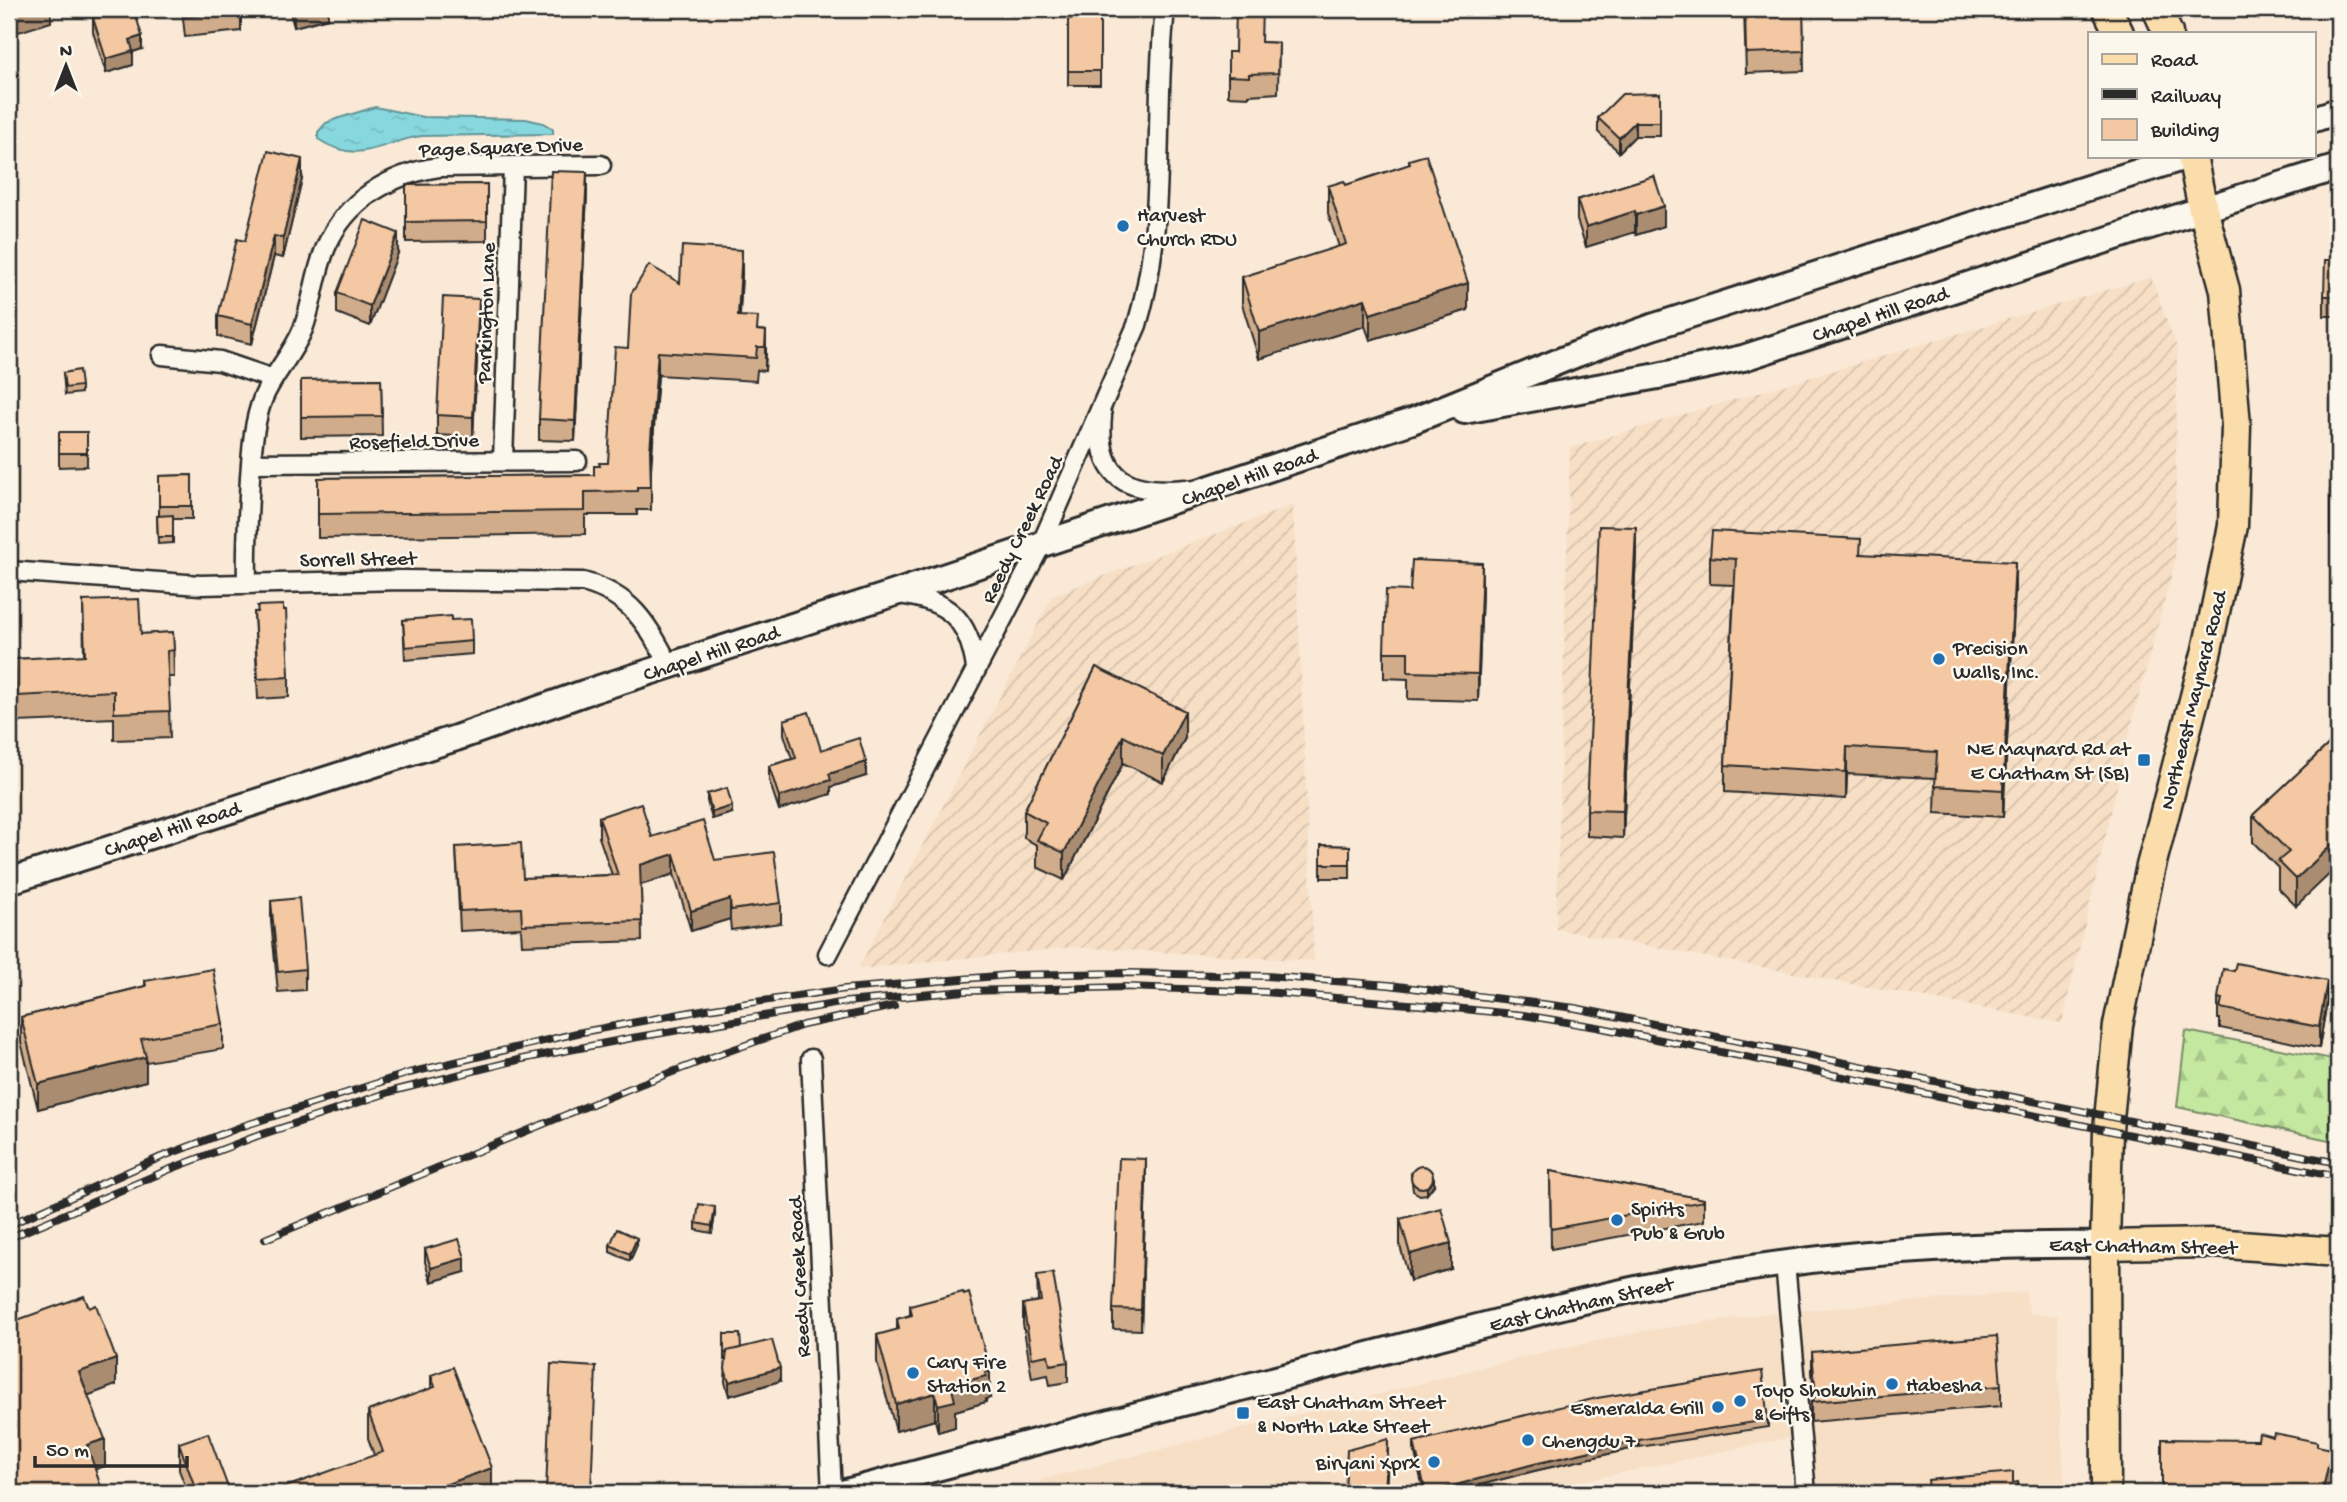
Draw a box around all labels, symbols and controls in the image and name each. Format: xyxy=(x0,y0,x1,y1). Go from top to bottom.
north arrow xyxy=(32,32,102,102)
legend xyxy=(2088,32,2316,158)
text: N xyxy=(60,41,72,64)
text: Road xyxy=(2151,50,2199,75)
text: Railway xyxy=(2151,86,2221,111)
text: Building xyxy=(2150,120,2220,145)
street label: Page Square Drive xyxy=(418,134,585,165)
place label: Harvest Church RDU xyxy=(1137,205,1237,254)
marker: Harvest Church RDU xyxy=(1115,218,1131,234)
street label: Parkington Lane xyxy=(474,241,503,385)
street label: Chapel Hill Road xyxy=(1810,282,1954,350)
street label: Rosefield Drive xyxy=(349,430,480,457)
street label: Chapel Hill Road xyxy=(1179,444,1323,514)
street label: Reedy Creek Road xyxy=(978,451,1071,608)
street label: Sorrell Street xyxy=(300,548,419,575)
street label: Northeast Maynard Road xyxy=(2156,587,2235,813)
street label: Chapel Hill Road xyxy=(641,621,785,689)
place label: Precision Walls, Inc. xyxy=(1952,638,2040,687)
marker: Precision Walls, Inc. xyxy=(1931,651,1947,667)
place label: NE Maynard Rd at E Chatham St (SB) xyxy=(1967,739,2132,788)
marker: NE Maynard Rd at E Chatham St (SB) xyxy=(2136,752,2152,768)
street label: Chapel Hill Road xyxy=(102,797,246,865)
street label: Reedy Creek Road xyxy=(785,1194,818,1358)
place label: Spirits Pub & Grub xyxy=(1630,1199,1725,1248)
marker: Spirits Pub & Grub xyxy=(1609,1212,1625,1228)
street label: East Chatham Street xyxy=(2049,1234,2239,1263)
street label: East Chatham Street xyxy=(1488,1273,1678,1340)
place label: Cary Fire Station 2 xyxy=(927,1352,1008,1401)
marker: Cary Fire Station 2 xyxy=(905,1365,921,1381)
place label: Habesha xyxy=(1906,1375,1984,1400)
marker: Habesha xyxy=(1884,1376,1900,1392)
place label: Toyo Shokuhin & Gifts xyxy=(1753,1380,1876,1429)
place label: East Chatham Street & North Lake Street xyxy=(1257,1392,1447,1441)
marker: Toyo Shokuhin & Gifts xyxy=(1732,1393,1748,1409)
place label: Esmeralda Grill xyxy=(1570,1398,1704,1423)
marker: Esmeralda Grill xyxy=(1710,1399,1726,1415)
marker: East Chatham Street & North Lake Street xyxy=(1235,1405,1251,1421)
scale bar xyxy=(35,1425,187,1469)
place label: Chengdu 7 xyxy=(1542,1431,1637,1456)
marker: Chengdu 7 xyxy=(1520,1432,1536,1448)
text: 50 m xyxy=(46,1440,89,1465)
place label: Biryani Xprx xyxy=(1315,1453,1420,1478)
marker: Biryani Xprx xyxy=(1426,1454,1442,1470)

